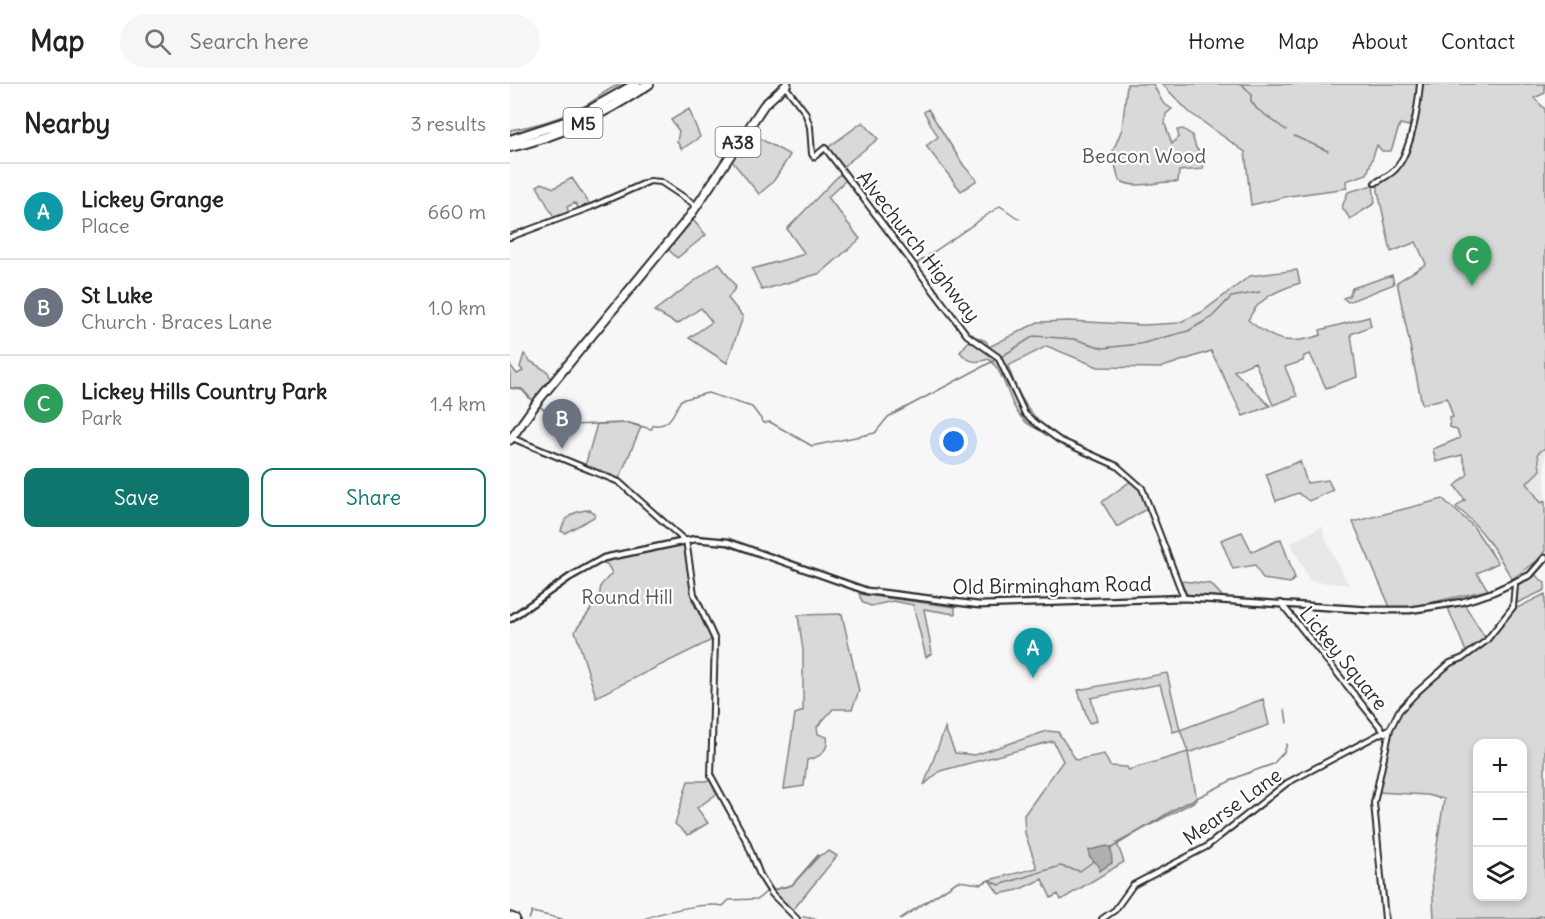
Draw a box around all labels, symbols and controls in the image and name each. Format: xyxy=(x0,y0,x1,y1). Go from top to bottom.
search box xyxy=(120,14,540,68)
text: Map xyxy=(30,23,84,59)
icon: search xyxy=(141,25,174,58)
text: Search here xyxy=(189,27,309,55)
text: Home xyxy=(1188,28,1245,55)
text: Map xyxy=(1278,28,1319,55)
text: About xyxy=(1352,28,1408,55)
text: Contact xyxy=(1441,28,1515,55)
text: Nearby xyxy=(24,107,110,140)
road number: M5 xyxy=(564,108,602,138)
text: 3 results xyxy=(410,111,486,136)
road number: A38 xyxy=(716,127,760,157)
park label: Beacon Wood xyxy=(1082,143,1206,168)
street label: Alvechurch Highway xyxy=(852,165,986,327)
text: Lickey Grange xyxy=(81,185,224,213)
text: A xyxy=(37,199,50,224)
text: 660 m xyxy=(427,199,486,224)
text: Place xyxy=(81,213,129,238)
pin: C xyxy=(1452,236,1492,286)
text: St Luke xyxy=(81,281,153,309)
text: B xyxy=(37,295,50,320)
text: 1.0 km xyxy=(428,295,486,320)
text: Church · Braces Lane xyxy=(81,309,272,334)
text: Lickey Hills Country Park xyxy=(81,377,327,405)
text: C xyxy=(37,391,50,416)
text: 1.4 km xyxy=(430,391,486,416)
pin: B xyxy=(542,400,582,449)
text: Park xyxy=(81,405,122,430)
your location xyxy=(939,427,968,456)
button: Save xyxy=(24,468,249,527)
button: Share xyxy=(261,468,486,527)
street label: Old Birmingham Road xyxy=(952,571,1152,599)
park label: Round Hill xyxy=(581,584,673,609)
street label: Lickey Square xyxy=(1295,601,1393,715)
pin: A xyxy=(1014,628,1052,678)
map controls xyxy=(1473,739,1527,901)
button: + xyxy=(1473,739,1527,793)
street label: Mearse Lane xyxy=(1178,762,1286,850)
button: − xyxy=(1473,793,1527,847)
button: layers xyxy=(1473,847,1527,901)

